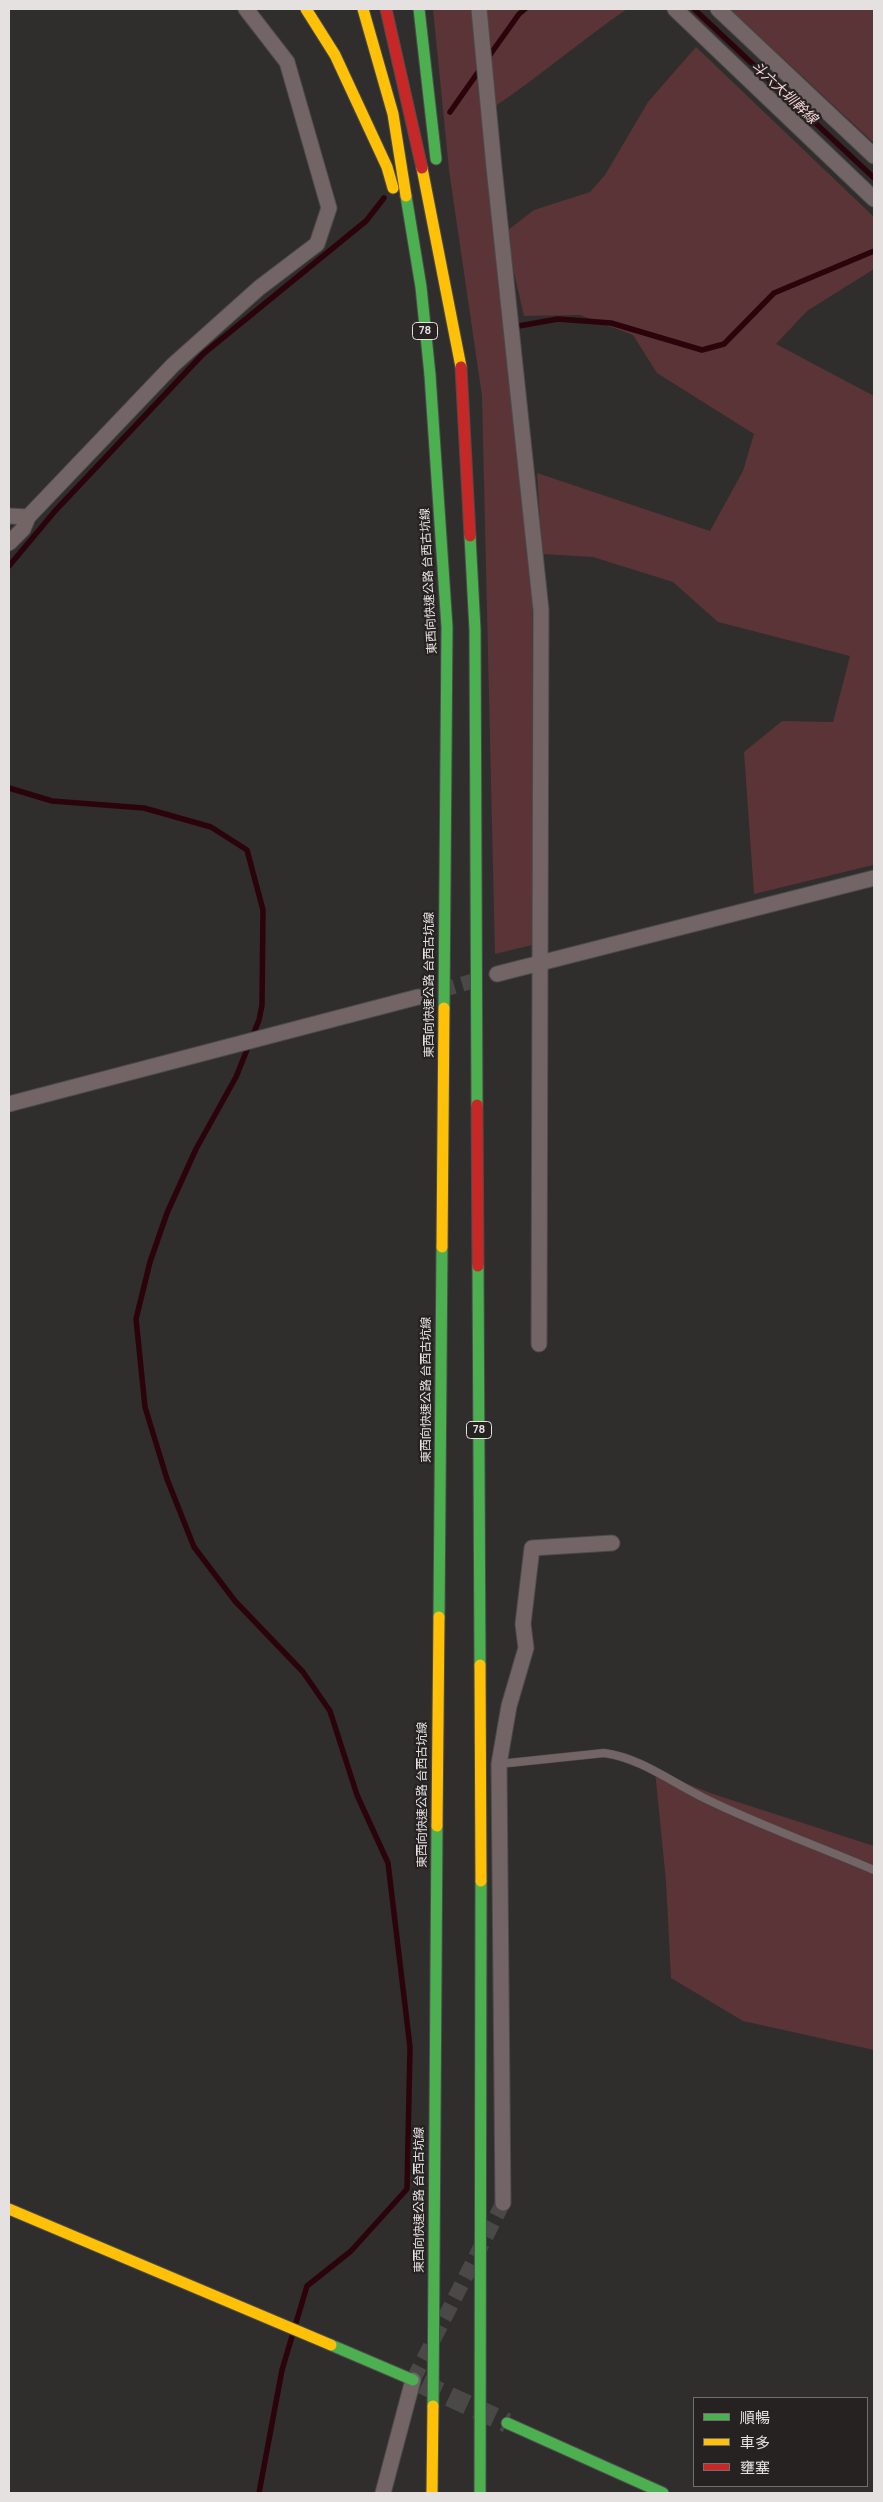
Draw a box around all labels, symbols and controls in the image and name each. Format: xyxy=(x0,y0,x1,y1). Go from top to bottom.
water label: 斗六大圳幹線 xyxy=(748,58,820,128)
road number: 78 xyxy=(412,322,438,340)
street label: 東西向快速公路 台西古坑線 xyxy=(418,508,440,654)
street label: 東西向快速公路 台西古坑線 xyxy=(423,912,437,1058)
street label: 東西向快速公路 台西古坑線 xyxy=(420,1317,434,1463)
road number: 78 xyxy=(466,1422,492,1438)
street label: 東西向快速公路 台西古坑線 xyxy=(416,1722,430,1868)
street label: 東西向快速公路 台西古坑線 xyxy=(413,2127,427,2273)
legend xyxy=(693,2397,868,2487)
text: 順暢 xyxy=(740,2407,770,2428)
text: 車多 xyxy=(740,2432,770,2453)
text: 壅塞 xyxy=(740,2457,770,2478)

